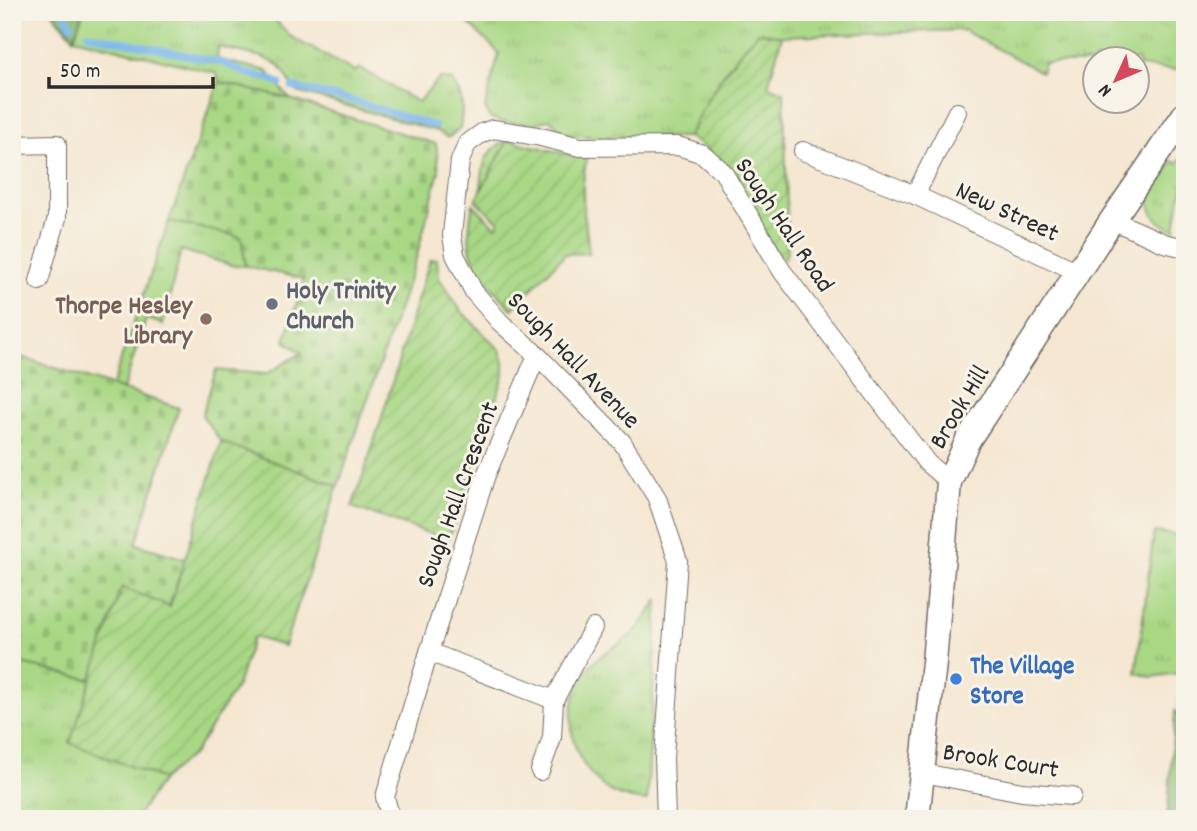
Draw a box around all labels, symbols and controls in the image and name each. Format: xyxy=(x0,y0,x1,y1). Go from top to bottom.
scale bar xyxy=(49,46,214,90)
north arrow xyxy=(1082,46,1152,116)
text: 50 m xyxy=(60,58,100,88)
text: N xyxy=(1093,77,1119,102)
street label: Sough Hall Road xyxy=(724,151,842,301)
street label: New Street xyxy=(949,173,1065,253)
place label: Holy Trinity Church xyxy=(286,274,397,341)
street label: Sough Hall Avenue xyxy=(497,284,648,438)
place label: Thorpe Hesley Library xyxy=(55,289,193,356)
marker: Holy Trinity Church xyxy=(264,296,280,312)
marker: Thorpe Hesley Library xyxy=(198,311,214,327)
street label: Brook Hill xyxy=(921,359,1001,457)
street label: Sough Hall Crescent xyxy=(408,397,510,593)
place label: The Village Store xyxy=(970,649,1074,716)
marker: The Village Store xyxy=(948,671,964,687)
street label: Brook Court xyxy=(940,735,1061,790)

